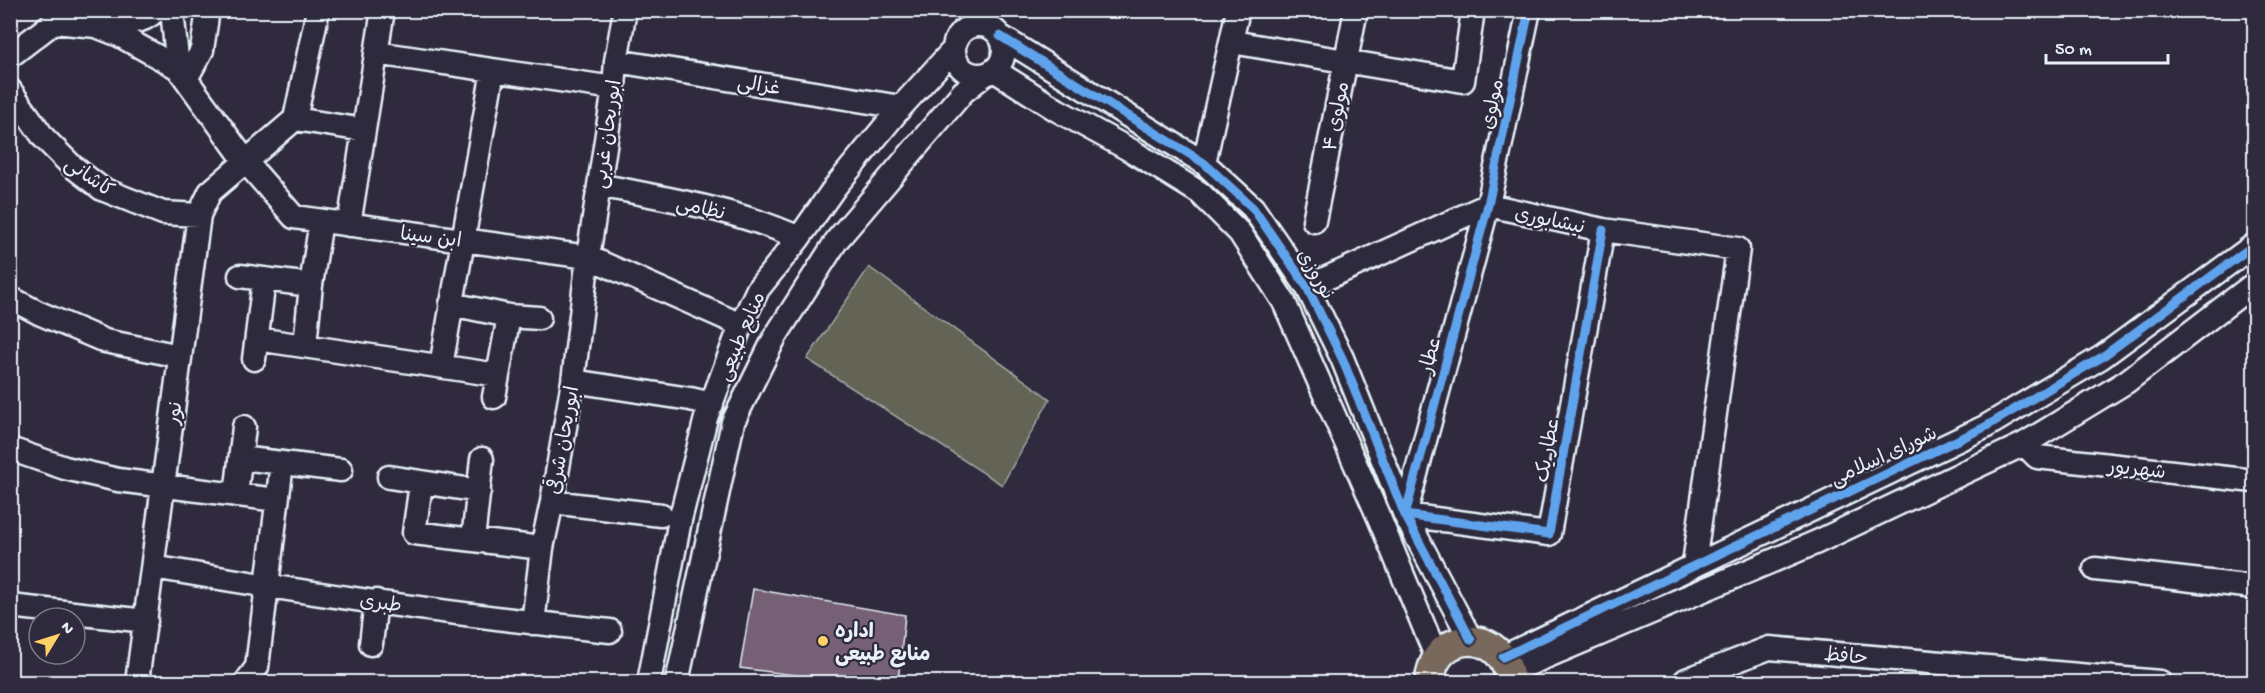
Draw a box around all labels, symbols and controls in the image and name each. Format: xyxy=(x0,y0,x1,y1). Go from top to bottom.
scale bar xyxy=(2046,27,2168,65)
text: 50 m xyxy=(2055,40,2092,61)
street label: غزالی xyxy=(735,72,782,102)
street label: مولوی xyxy=(1477,77,1511,132)
street label: ابوریحان غربی xyxy=(589,78,628,190)
street label: مولوی ۴ xyxy=(1319,80,1356,153)
street label: کاشانی xyxy=(59,153,118,204)
street label: نظامی xyxy=(673,193,727,227)
street label: نیشابوری xyxy=(1512,203,1587,241)
street label: ابن سینا xyxy=(399,223,463,255)
street label: نوروزی xyxy=(1290,246,1338,306)
street label: منابع طبیعی xyxy=(713,289,772,385)
street label: عطار xyxy=(1415,335,1448,379)
street label: ابوریحان شرقی xyxy=(540,384,586,497)
street label: نور xyxy=(163,400,189,428)
street label: عطار یک xyxy=(1531,416,1566,485)
street label: شورای اسلامی xyxy=(1827,422,1942,493)
street label: شهریور xyxy=(2104,457,2167,486)
street label: طبری xyxy=(358,590,403,620)
north arrow xyxy=(27,606,87,666)
text: N xyxy=(55,619,77,639)
place label: اداره منابع طبیعی xyxy=(835,621,930,668)
marker: اداره منابع طبیعی xyxy=(816,634,830,648)
street label: حافظ xyxy=(1823,644,1869,672)

